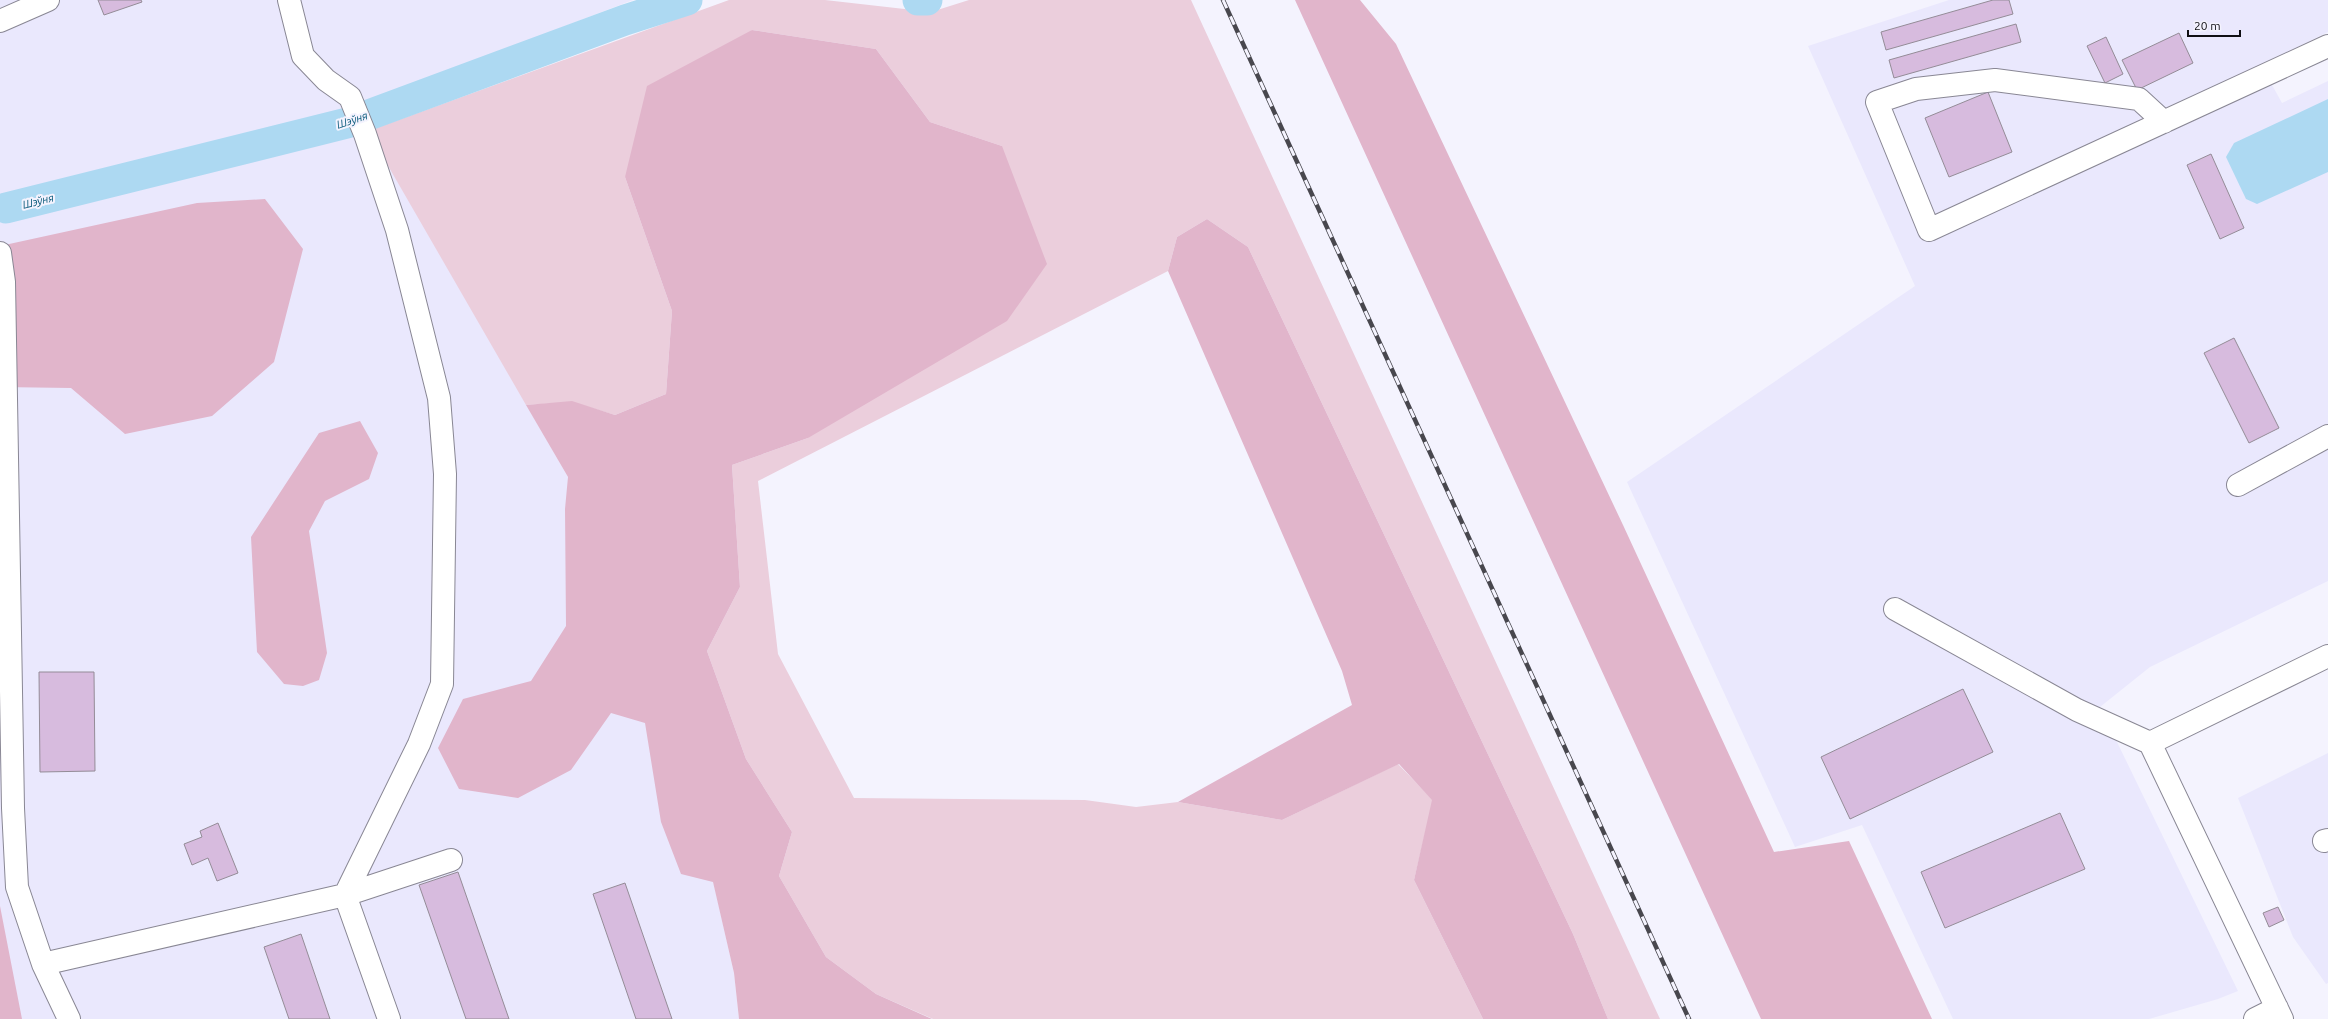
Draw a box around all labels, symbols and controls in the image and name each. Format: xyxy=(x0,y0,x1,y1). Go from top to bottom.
scale bar xyxy=(2188,12,2240,38)
text: 20 m xyxy=(2194,19,2221,32)
water label: Шэўня xyxy=(335,109,369,131)
water label: Шэўня xyxy=(21,191,55,211)

